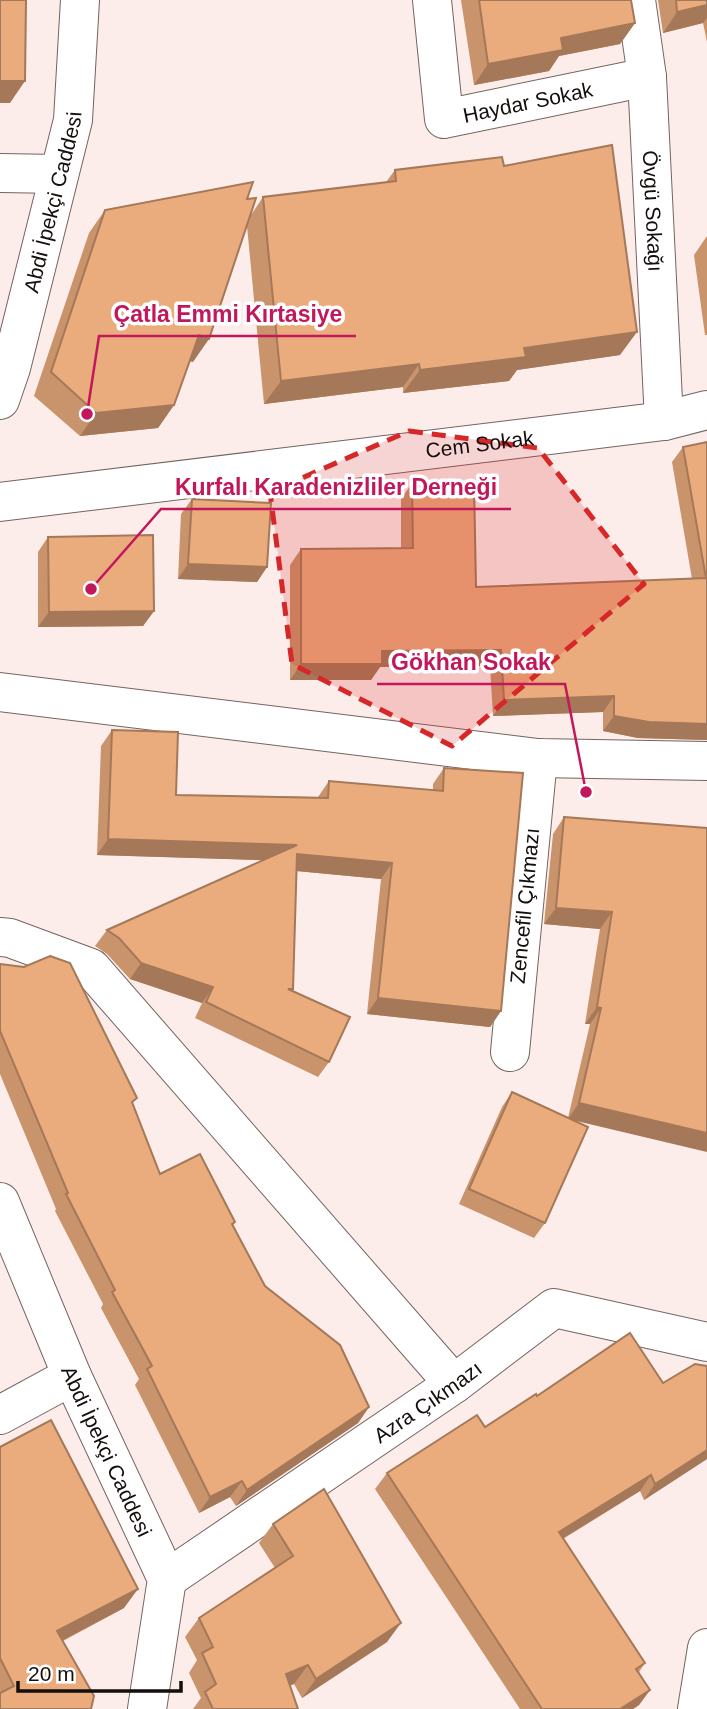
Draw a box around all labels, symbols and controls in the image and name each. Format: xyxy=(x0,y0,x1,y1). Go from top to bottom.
street label: Haydar Sokak xyxy=(461,77,595,126)
street label: Abdi İpekçi Caddesi xyxy=(19,111,85,295)
street label: Övgü Sokağı xyxy=(639,150,668,272)
callout: Çatla Emmi Kırtasiye xyxy=(99,292,356,336)
text: Çatla Emmi Kırtasiye xyxy=(114,301,342,327)
street label: Cem Sokak xyxy=(424,425,535,462)
callout: Kurfalı Karadenizliler Derneği xyxy=(161,465,511,509)
text: Kurfalı Karadenizliler Derneği xyxy=(175,474,497,500)
callout: Gökhan Sokak xyxy=(377,640,565,684)
text: Gökhan Sokak xyxy=(391,649,551,675)
street label: Zencefil Çıkmazı xyxy=(505,827,543,985)
street label: Azra Çıkmazı xyxy=(369,1356,486,1447)
street label: Abdi İpekçi Caddesi xyxy=(57,1362,157,1540)
scale bar xyxy=(18,1650,180,1694)
text: 20 m xyxy=(28,1662,75,1685)

